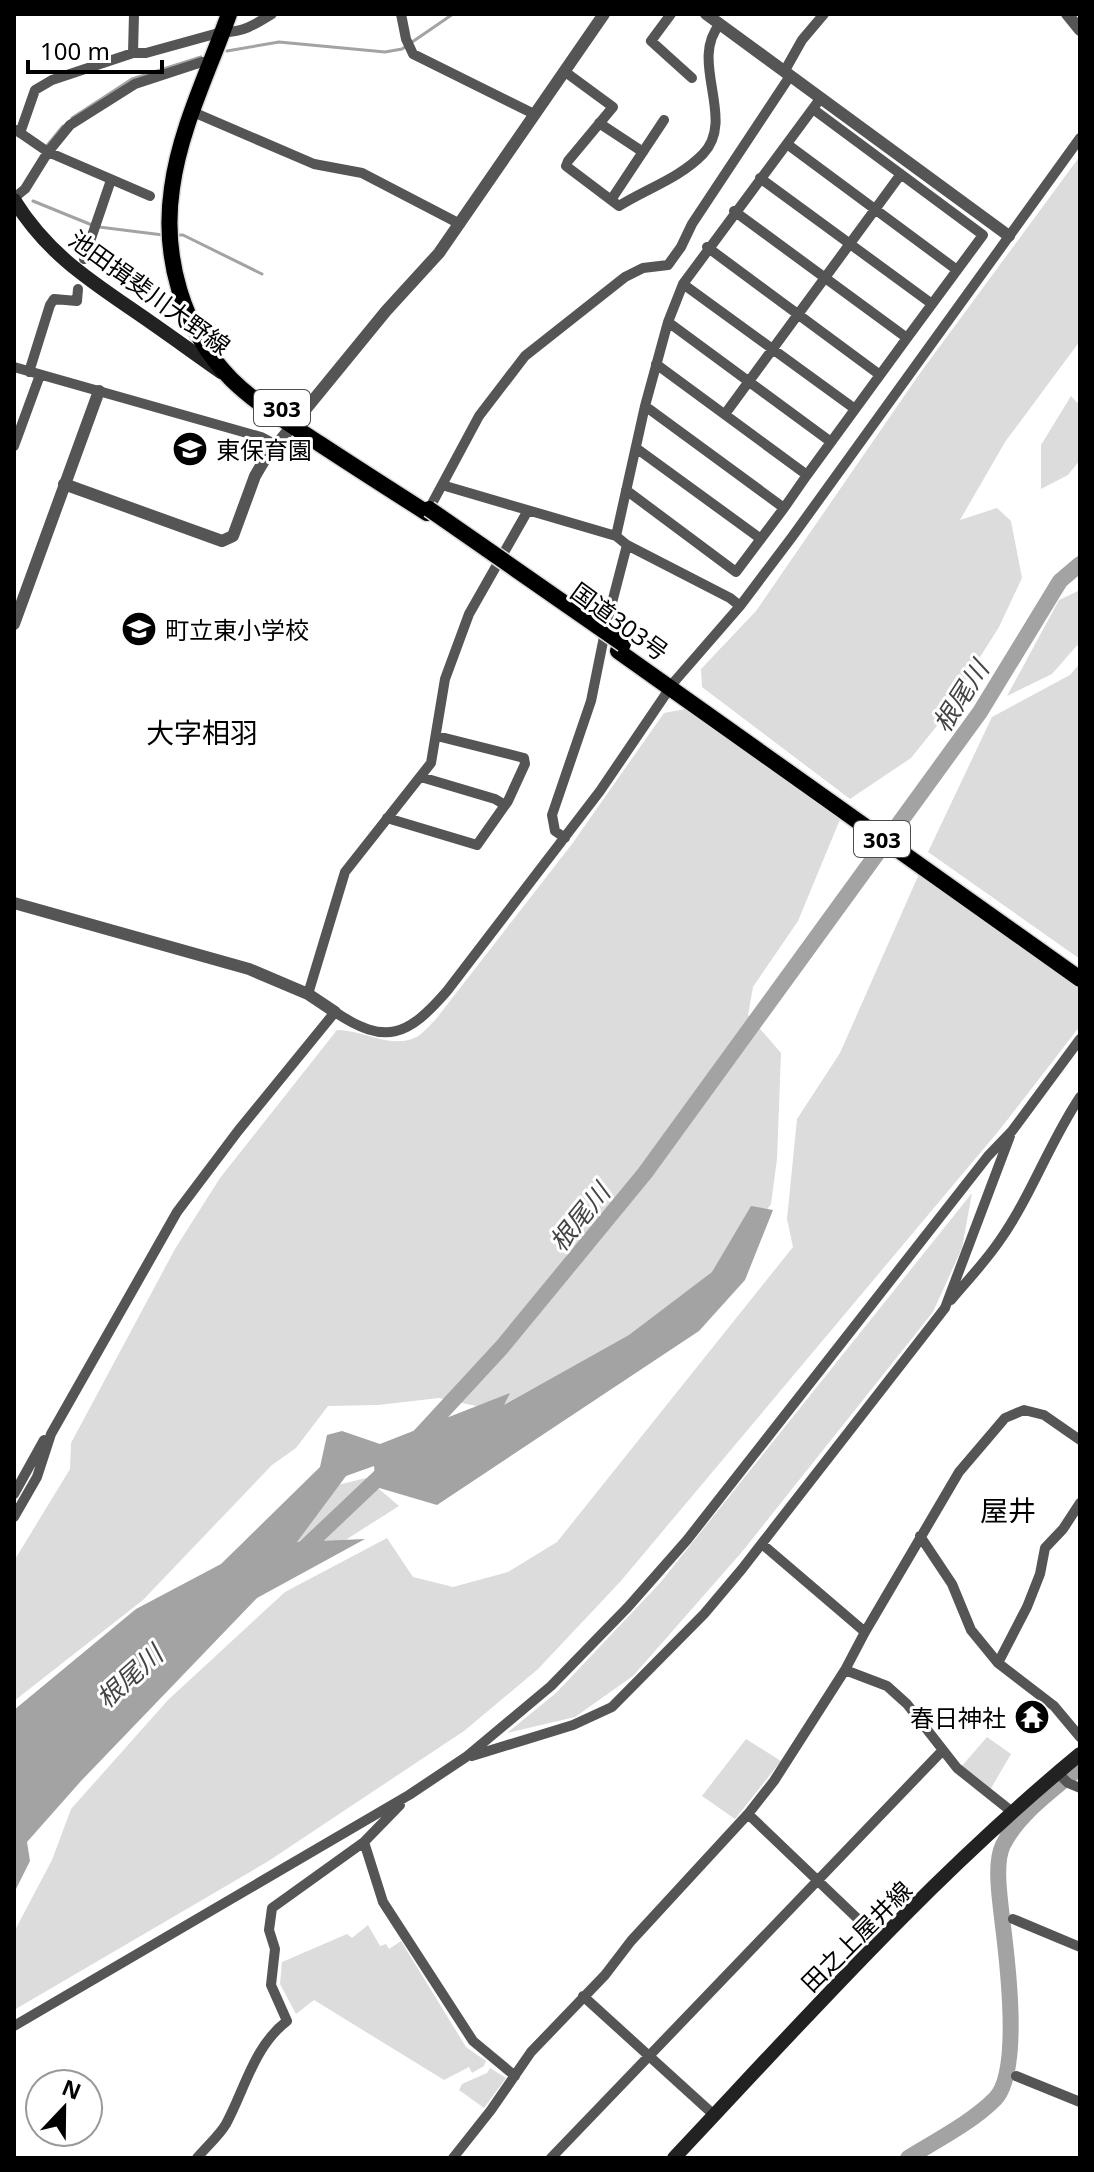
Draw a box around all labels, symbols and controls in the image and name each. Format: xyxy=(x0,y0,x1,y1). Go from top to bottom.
scale bar xyxy=(28,24,162,74)
text: 100 m xyxy=(40,34,110,67)
street label: 池田揖斐川大野線 xyxy=(63,222,237,362)
road number: 303 xyxy=(254,390,310,426)
school or university icon: 東保育園 xyxy=(171,430,209,468)
place label: 東保育園 xyxy=(216,433,312,466)
street label: 国道303号 xyxy=(565,574,675,668)
school or university icon: 町立東小学校 xyxy=(120,610,158,648)
place label: 町立東小学校 xyxy=(165,613,309,646)
water label: 根尾川 xyxy=(924,651,998,739)
district label: 大字相羽 xyxy=(146,713,258,751)
road number: 303 xyxy=(854,821,910,857)
water label: 根尾川 xyxy=(540,1173,619,1259)
district label: 屋井 xyxy=(980,1491,1036,1529)
water label: 根尾川 xyxy=(88,1635,172,1715)
temple icon: 春日神社 xyxy=(1013,1698,1051,1736)
place label: 春日神社 xyxy=(910,1701,1006,1734)
street label: 田之上屋井線 xyxy=(793,1873,919,1999)
north arrow xyxy=(24,2068,104,2148)
text: N xyxy=(58,2071,86,2106)

